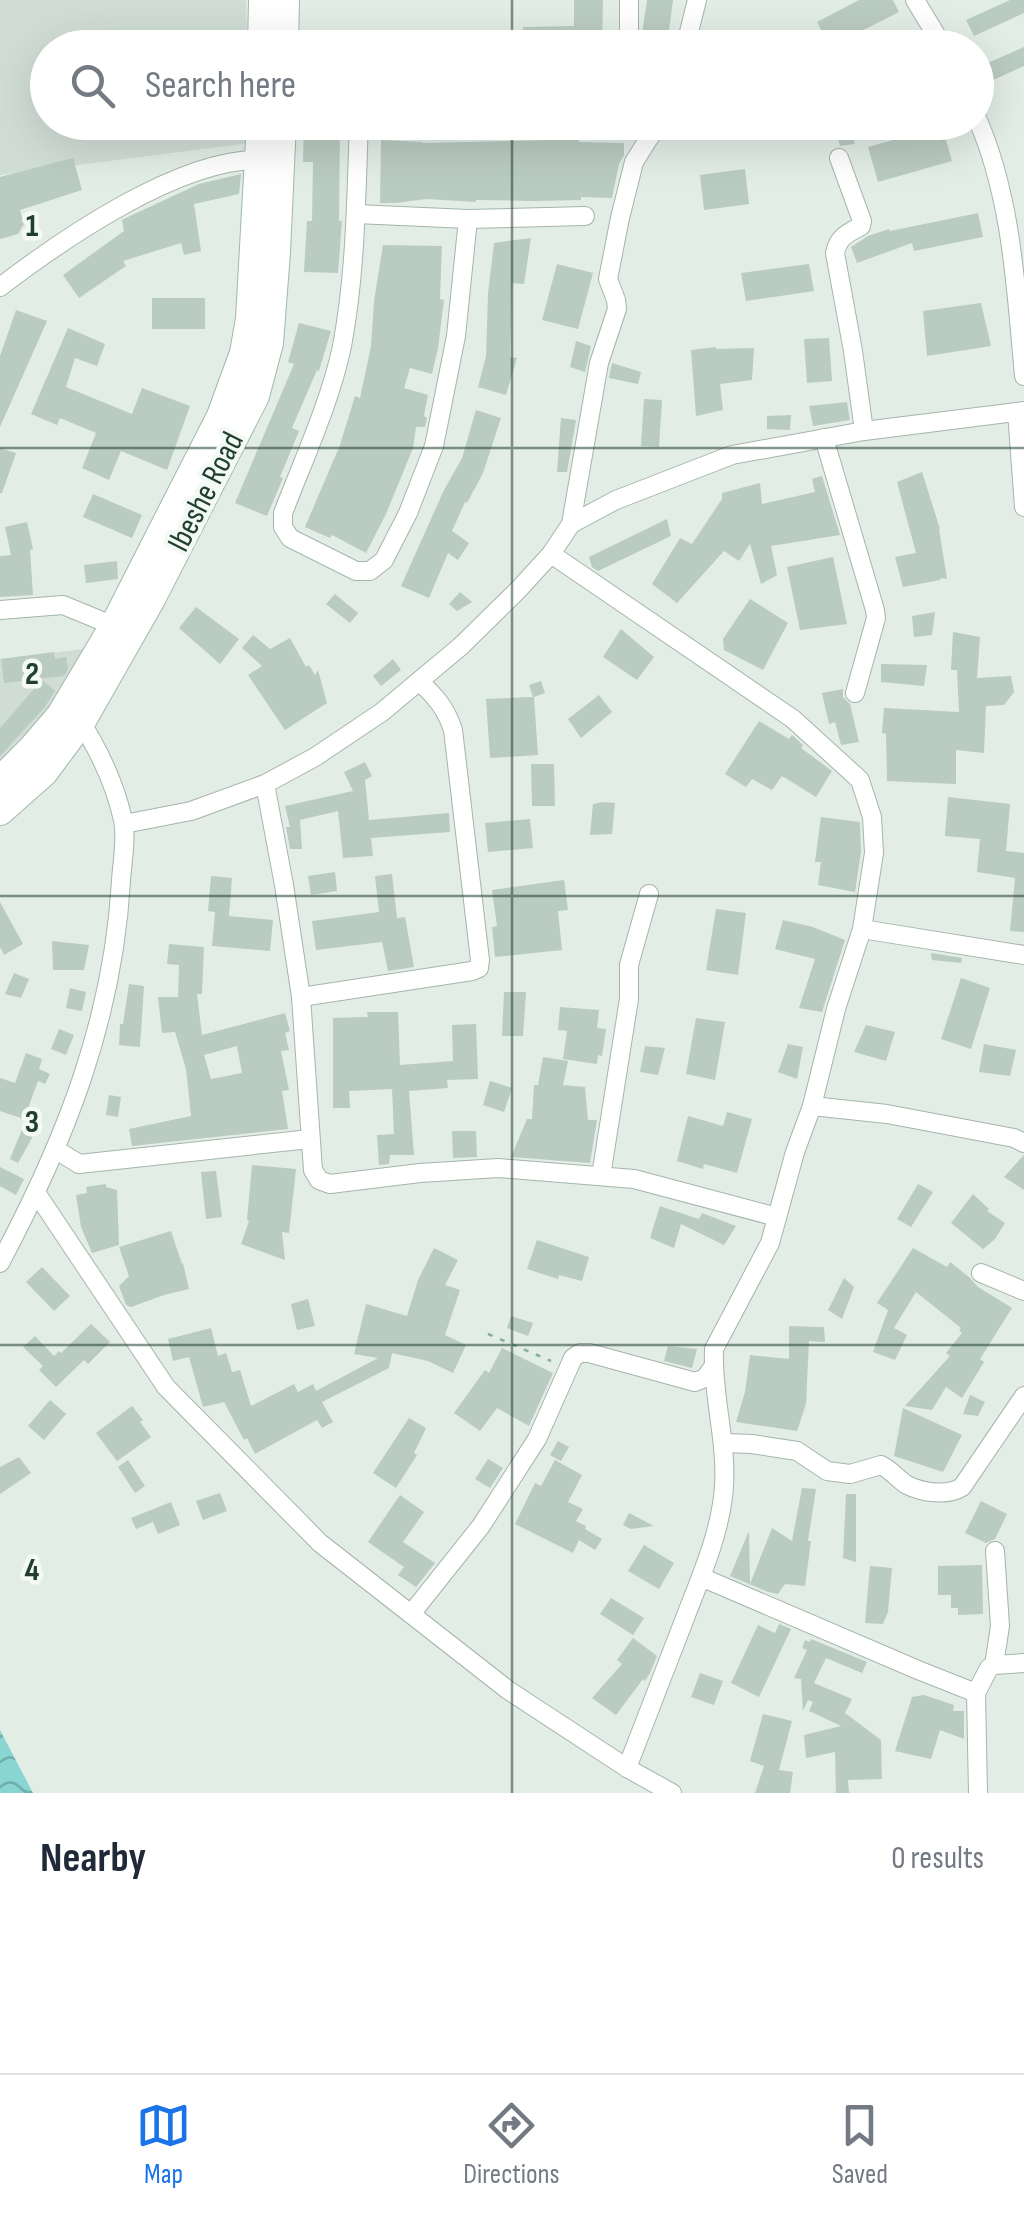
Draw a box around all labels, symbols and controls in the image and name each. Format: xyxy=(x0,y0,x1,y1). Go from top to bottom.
search box xyxy=(30,30,994,140)
icon: search xyxy=(65,58,120,113)
text: Search here xyxy=(145,63,296,108)
text: 1 xyxy=(26,207,39,246)
street label: Ibeshe Road xyxy=(159,426,253,558)
text: 2 xyxy=(25,655,39,694)
text: 3 xyxy=(25,1103,39,1142)
text: 4 xyxy=(25,1551,40,1590)
text: Nearby xyxy=(40,1833,146,1884)
text: 0 results xyxy=(891,1839,984,1878)
tab: Map xyxy=(136,2098,191,2191)
tab: Directions xyxy=(463,2098,560,2191)
tab: Saved xyxy=(832,2098,888,2191)

